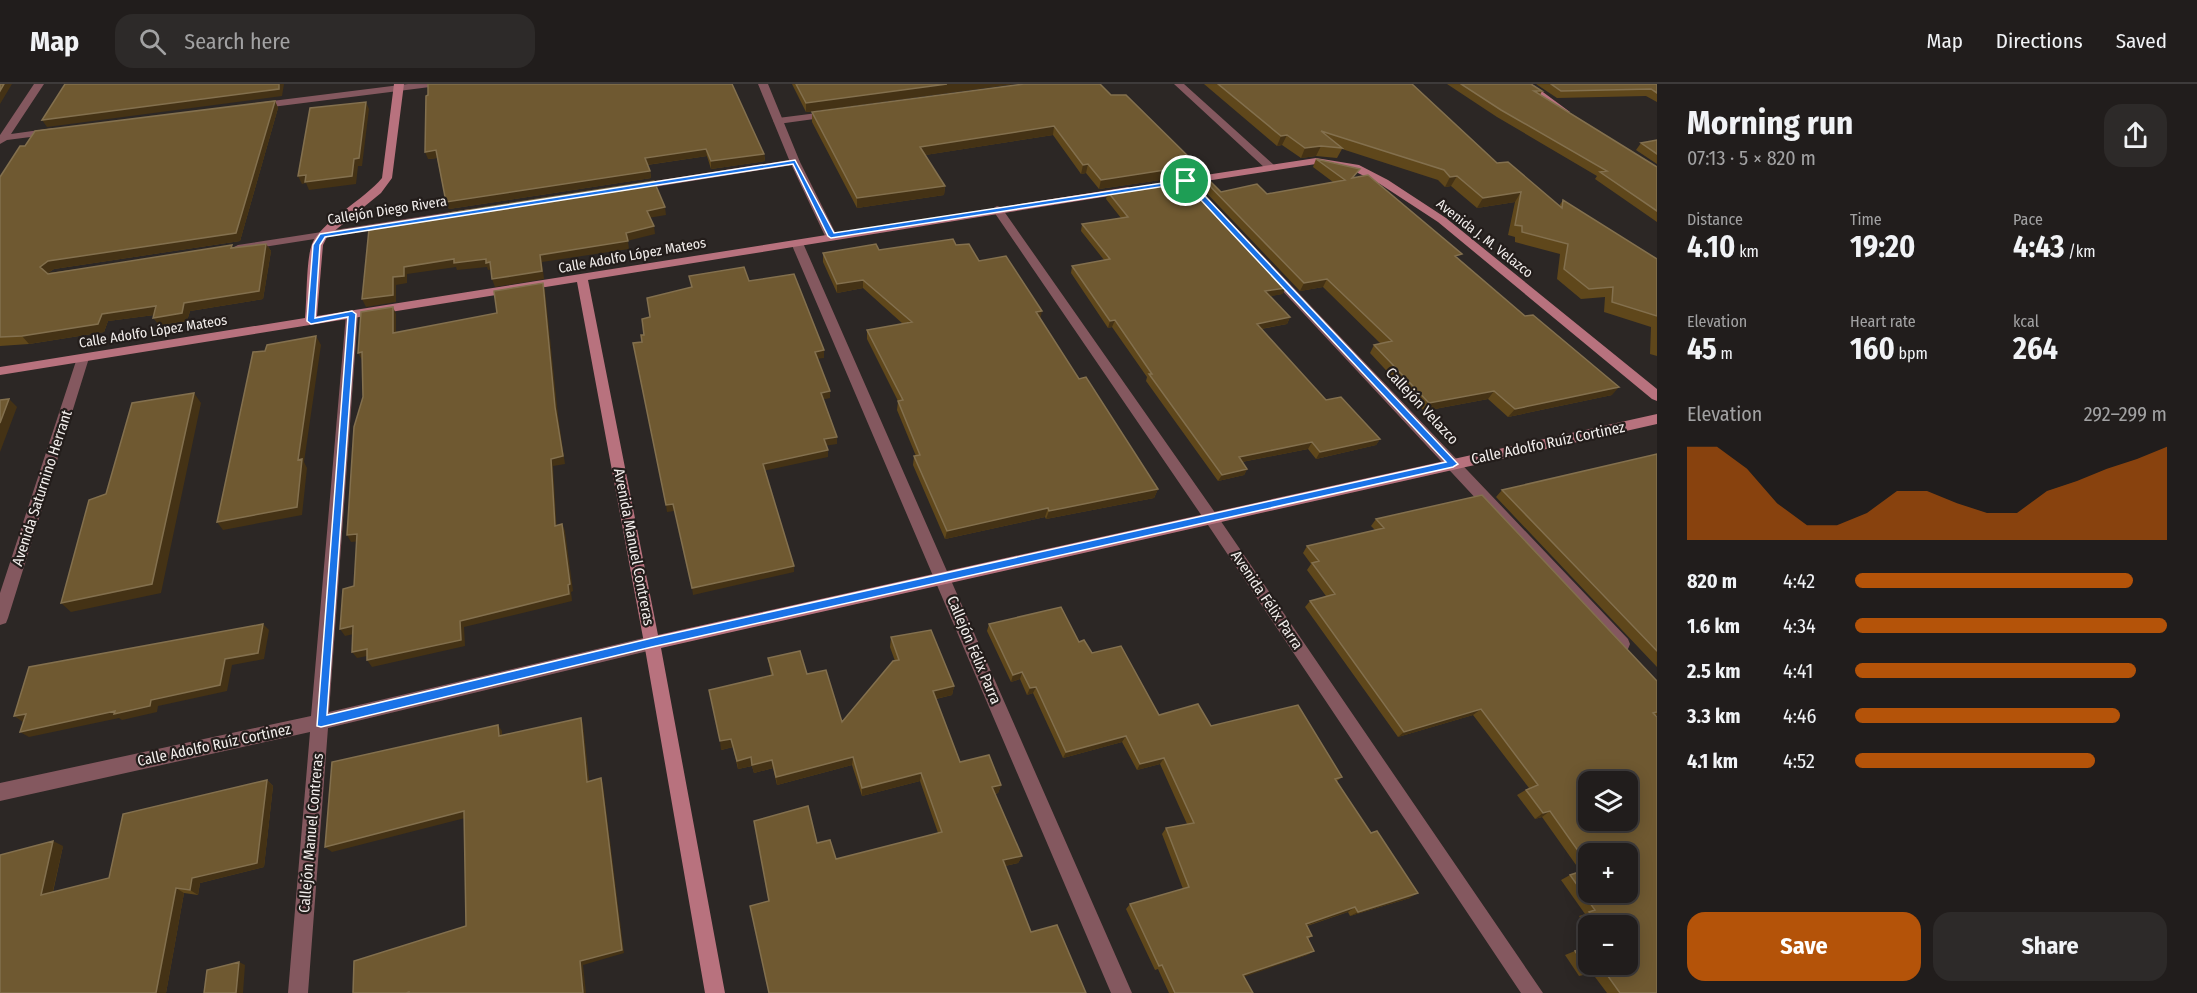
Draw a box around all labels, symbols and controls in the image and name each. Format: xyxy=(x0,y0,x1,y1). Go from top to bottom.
search box xyxy=(115,14,535,68)
text: Map xyxy=(30,25,79,58)
icon: search xyxy=(136,25,169,58)
text: Search here xyxy=(184,28,290,55)
text: Map xyxy=(1926,28,1963,54)
text: Directions xyxy=(1996,28,2083,54)
text: Saved xyxy=(2116,28,2167,54)
text: Morning run xyxy=(1687,103,1853,143)
button: share xyxy=(2104,104,2167,167)
text: 07:13 · 5 × 820 m xyxy=(1687,146,1816,170)
pin xyxy=(1160,155,1211,206)
icon: arrive xyxy=(1169,164,1202,197)
street label: Callejón Diego Rivera xyxy=(326,193,448,228)
street label: Avenida J. M. Velazco xyxy=(1433,195,1536,281)
text: Distance xyxy=(1687,210,1743,229)
text: Time xyxy=(1850,210,1882,229)
text: Pace xyxy=(2013,210,2043,229)
text: 4.10 xyxy=(1687,229,1735,265)
text: 19:20 xyxy=(1850,229,1915,265)
text: 4:43 xyxy=(2013,229,2064,265)
street label: Calle Adolfo López Mateos xyxy=(557,234,707,277)
text: km xyxy=(1735,242,1759,261)
text: /km xyxy=(2064,242,2095,261)
street label: Calle Adolfo López Mateos xyxy=(78,311,228,352)
text: Elevation xyxy=(1687,312,1747,331)
text: Heart rate xyxy=(1850,312,1916,331)
text: kcal xyxy=(2013,312,2039,331)
text: 45 xyxy=(1687,331,1717,367)
text: 160 xyxy=(1850,331,1895,367)
text: 264 xyxy=(2013,331,2058,367)
text: m xyxy=(1717,344,1733,363)
text: bpm xyxy=(1895,344,1928,363)
street label: Callejón Velazco xyxy=(1382,364,1462,448)
text: Elevation xyxy=(1687,402,1762,426)
text: 292–299 m xyxy=(2084,402,2167,426)
street label: Avenida Saturnino Herrant xyxy=(8,408,76,568)
street label: Calle Adolfo Ruíz Cortinez xyxy=(1470,418,1627,468)
street label: Avenida Manuel Contreras xyxy=(610,467,658,627)
street label: Avenida Félix Parra xyxy=(1227,547,1307,653)
text: 820 m xyxy=(1687,569,1737,593)
text: 4:42 xyxy=(1783,569,1815,593)
street label: Callejón Félix Parra xyxy=(943,593,1005,707)
text: 1.6 km xyxy=(1687,614,1740,638)
text: 4:34 xyxy=(1783,614,1816,638)
text: 2.5 km xyxy=(1687,659,1740,683)
text: 4:41 xyxy=(1783,659,1813,683)
text: 3.3 km xyxy=(1687,704,1740,728)
text: 4:46 xyxy=(1783,704,1816,728)
street label: Calle Adolfo Ruíz Cortinez xyxy=(136,720,293,770)
text: 4.1 km xyxy=(1687,749,1738,773)
text: 4:52 xyxy=(1783,749,1815,773)
street label: Callejón Manuel Contreras xyxy=(295,752,327,914)
map controls xyxy=(1578,771,1638,975)
button: layers xyxy=(1578,771,1638,831)
button: + xyxy=(1578,843,1638,903)
button: Save xyxy=(1687,912,1921,981)
button: Share xyxy=(1933,912,2167,981)
button: − xyxy=(1578,915,1638,975)

